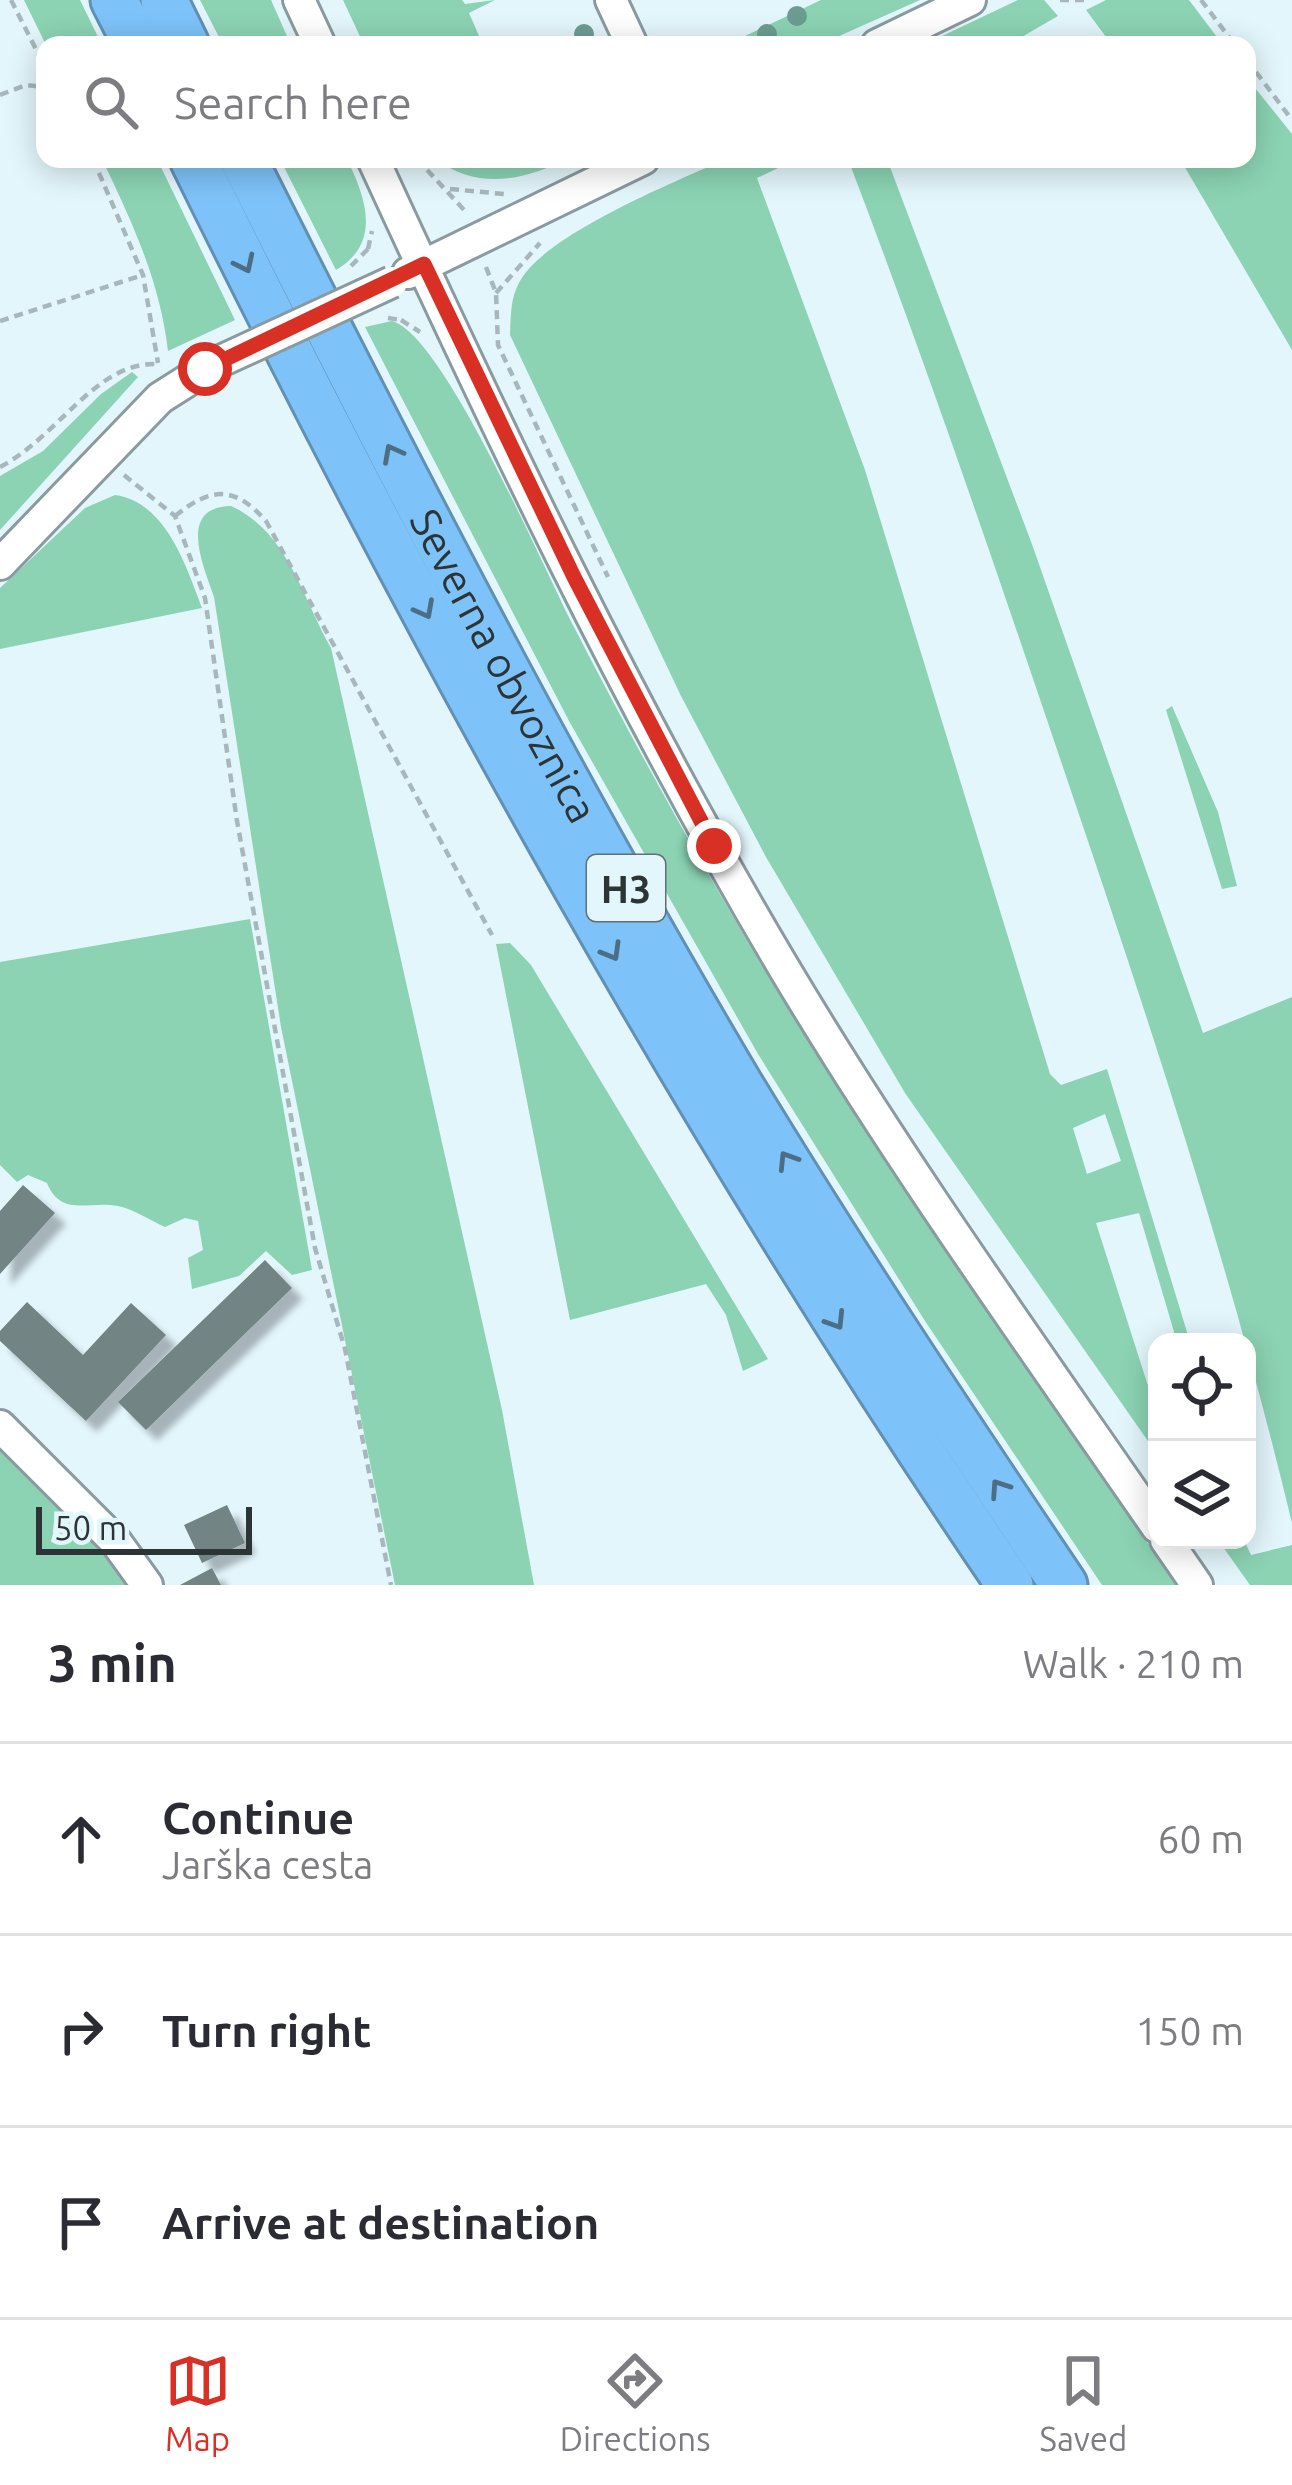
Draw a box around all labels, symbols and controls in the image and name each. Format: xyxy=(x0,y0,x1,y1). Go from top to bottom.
search box xyxy=(36,36,1256,168)
icon: search xyxy=(78,69,144,135)
text: Search here xyxy=(174,77,412,128)
one-way arrow xyxy=(230,252,254,273)
route start xyxy=(178,342,232,396)
one-way arrow xyxy=(384,444,407,466)
street label: Severna obvoznica xyxy=(402,501,608,830)
one-way arrow xyxy=(410,598,434,619)
route end xyxy=(687,819,741,873)
road number: H3 xyxy=(587,855,665,921)
one-way arrow xyxy=(597,939,620,961)
one-way arrow xyxy=(779,1151,802,1173)
one-way arrow xyxy=(822,1308,844,1330)
map controls xyxy=(1148,1333,1256,1549)
button: locate xyxy=(1148,1333,1256,1441)
button: layers xyxy=(1148,1441,1256,1549)
one-way arrow xyxy=(991,1479,1013,1501)
scale bar xyxy=(36,1501,252,1554)
text: 50 m xyxy=(54,1509,127,1546)
text: 3 min xyxy=(48,1634,177,1692)
text: Walk · 210 m xyxy=(1023,1642,1244,1685)
text: Continue xyxy=(162,1792,354,1843)
icon: ahead xyxy=(48,1806,114,1872)
text: 60 m xyxy=(1157,1817,1244,1860)
text: Jarška cesta xyxy=(162,1843,373,1886)
icon: right xyxy=(48,1998,114,2064)
text: Turn right xyxy=(162,2005,371,2056)
text: 150 m xyxy=(1135,2009,1244,2052)
icon: arrive xyxy=(48,2190,114,2256)
text: Arrive at destination xyxy=(162,2197,599,2248)
tab: Map xyxy=(165,2348,231,2457)
tab: Directions xyxy=(560,2348,710,2457)
tab: Saved xyxy=(1040,2348,1127,2457)

